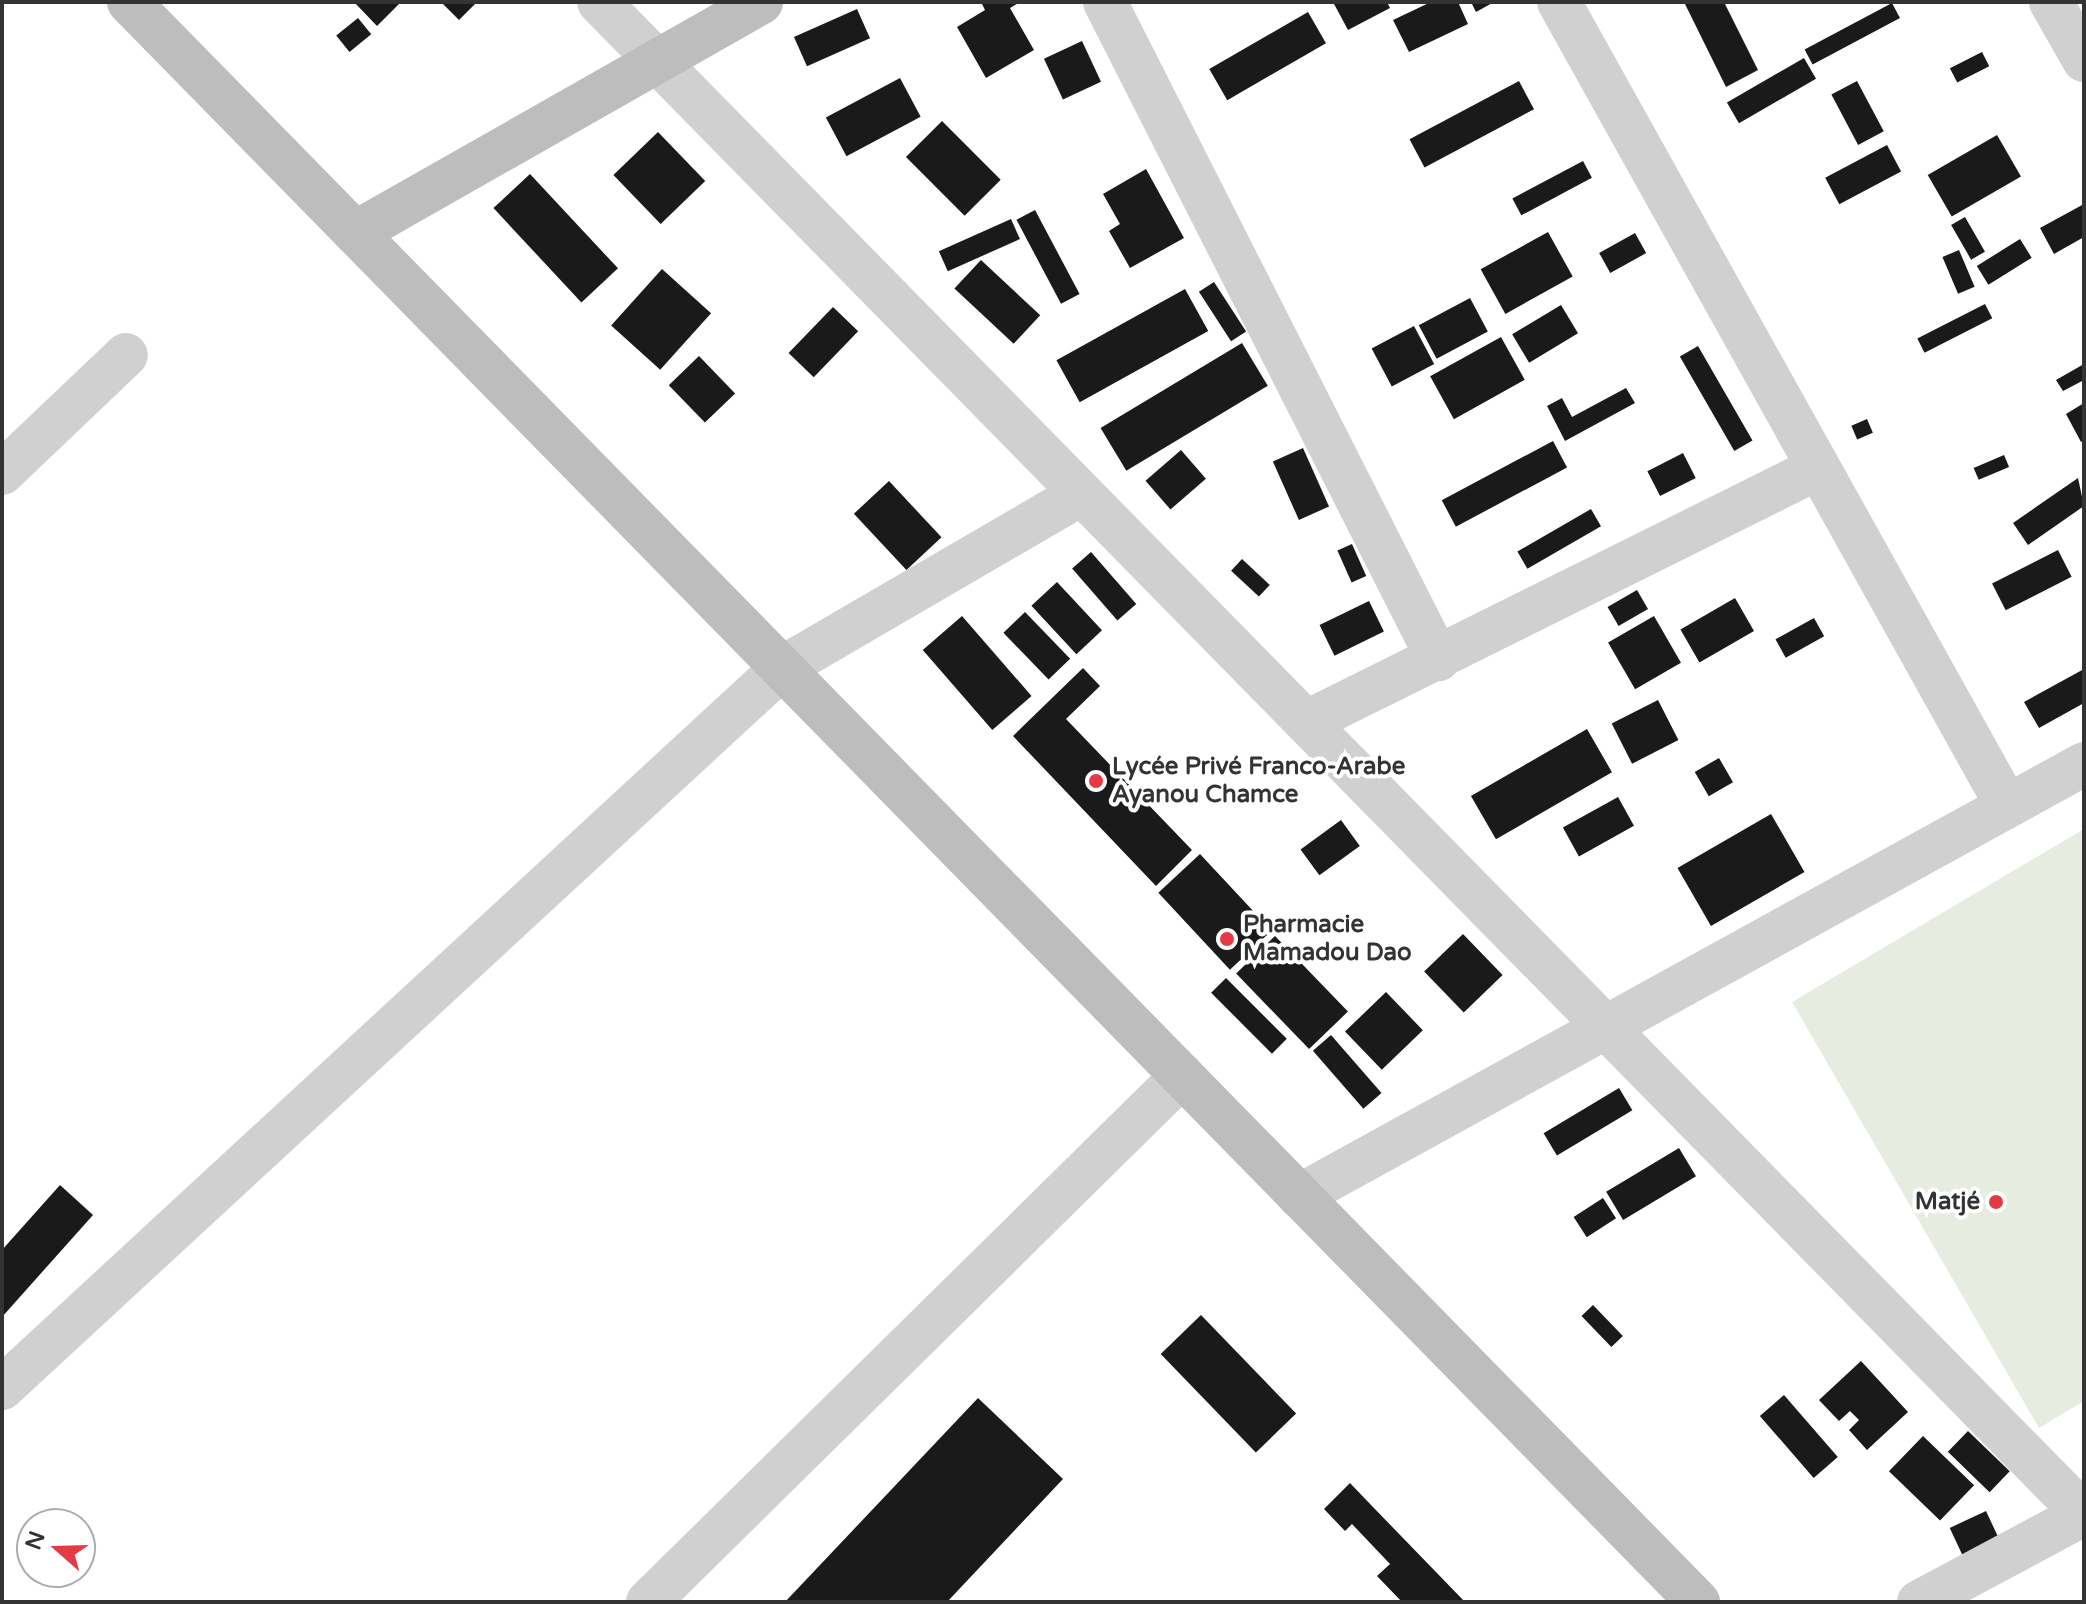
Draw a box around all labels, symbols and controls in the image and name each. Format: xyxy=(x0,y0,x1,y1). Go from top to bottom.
place label: Lycée Privé Franco-Arabe Ayanou Chamce xyxy=(1112,753,1405,809)
marker: Lycée Privé Franco-Arabe Ayanou Chamce xyxy=(1087,772,1105,790)
place label: Pharmacie Mamadou Dao xyxy=(1243,911,1412,967)
marker: Pharmacie Mamadou Dao xyxy=(1218,930,1236,948)
place label: Matjé xyxy=(1915,1188,1980,1216)
marker: Matjé xyxy=(1987,1193,2005,1211)
north arrow xyxy=(16,1508,96,1588)
text: N xyxy=(20,1528,51,1553)

